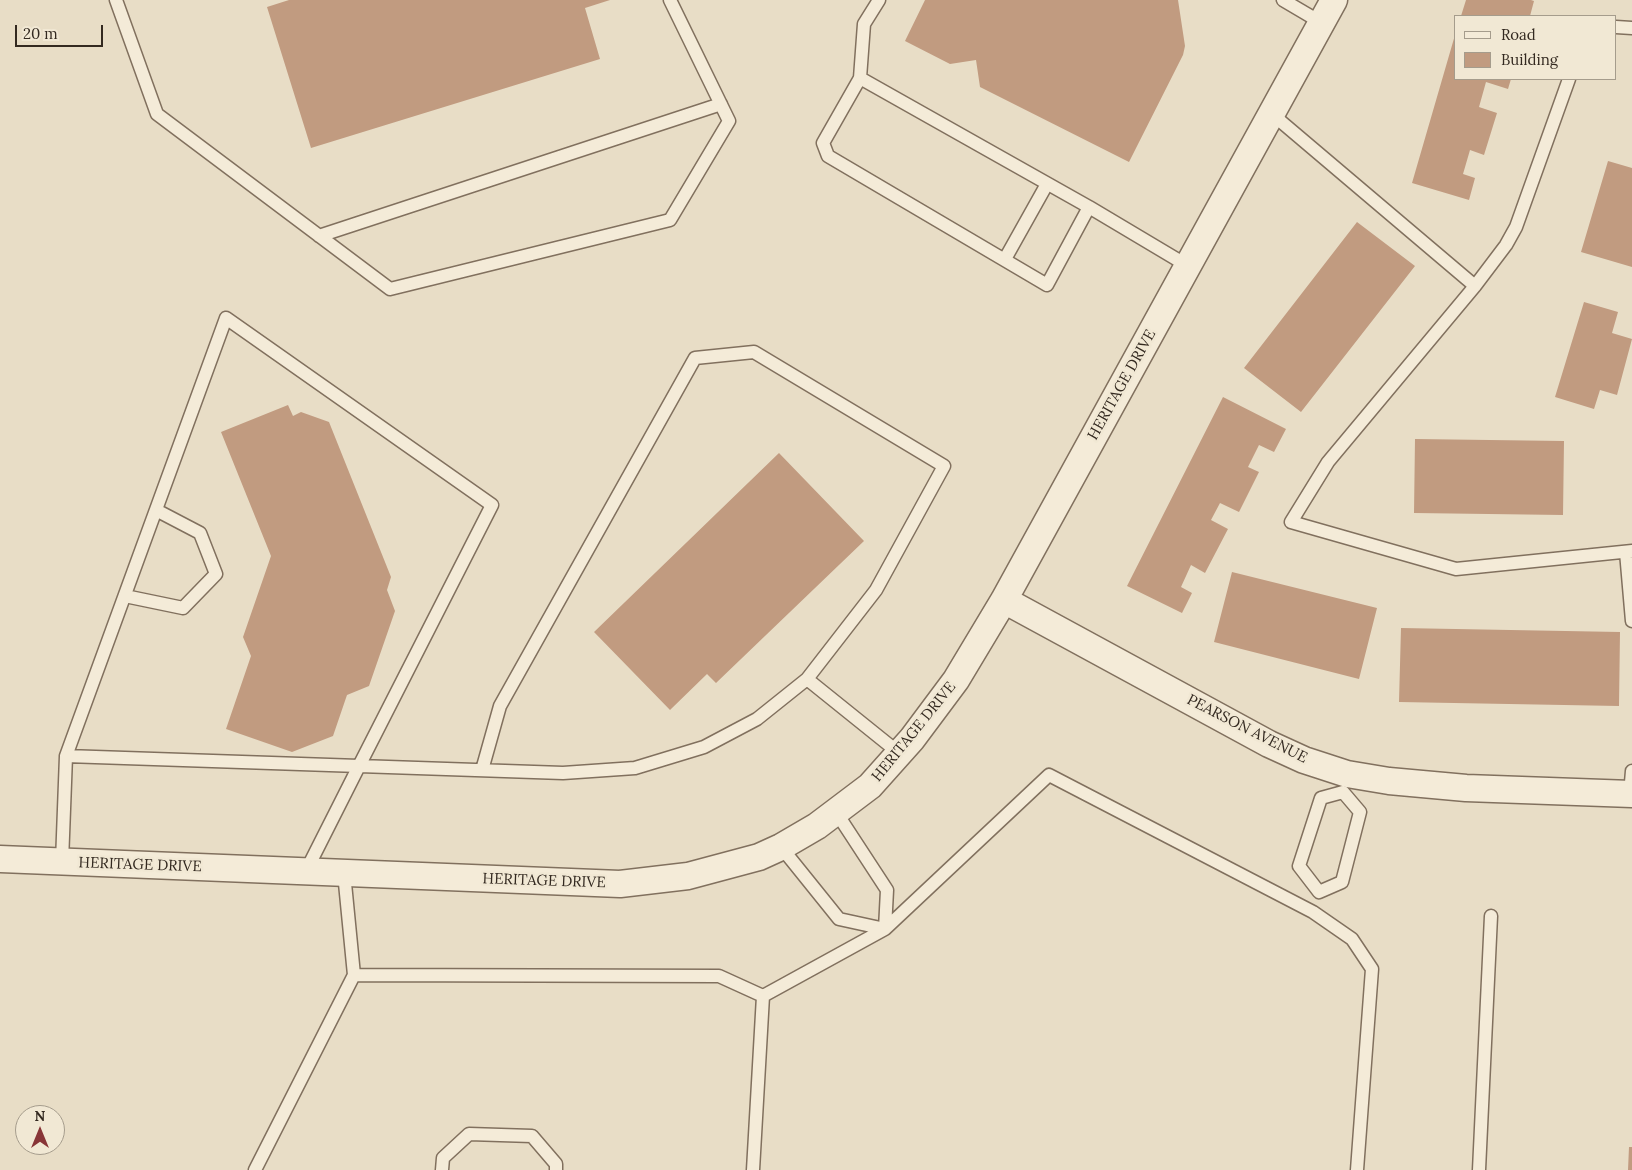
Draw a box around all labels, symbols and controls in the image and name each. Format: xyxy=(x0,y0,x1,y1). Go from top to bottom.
scale bar xyxy=(18,15,105,47)
legend xyxy=(1454,15,1617,80)
text: 20 m xyxy=(23,24,58,43)
text: Road xyxy=(1501,25,1536,44)
text: Building xyxy=(1501,50,1558,69)
street label: HERITAGE DRIVE xyxy=(1084,327,1160,443)
street label: HERITAGE DRIVE xyxy=(868,678,960,786)
street label: PEARSON AVENUE xyxy=(1184,691,1310,767)
street label: HERITAGE DRIVE xyxy=(78,854,202,876)
street label: HERITAGE DRIVE xyxy=(482,870,606,892)
north arrow xyxy=(15,1105,65,1155)
text: N xyxy=(35,1107,45,1125)

